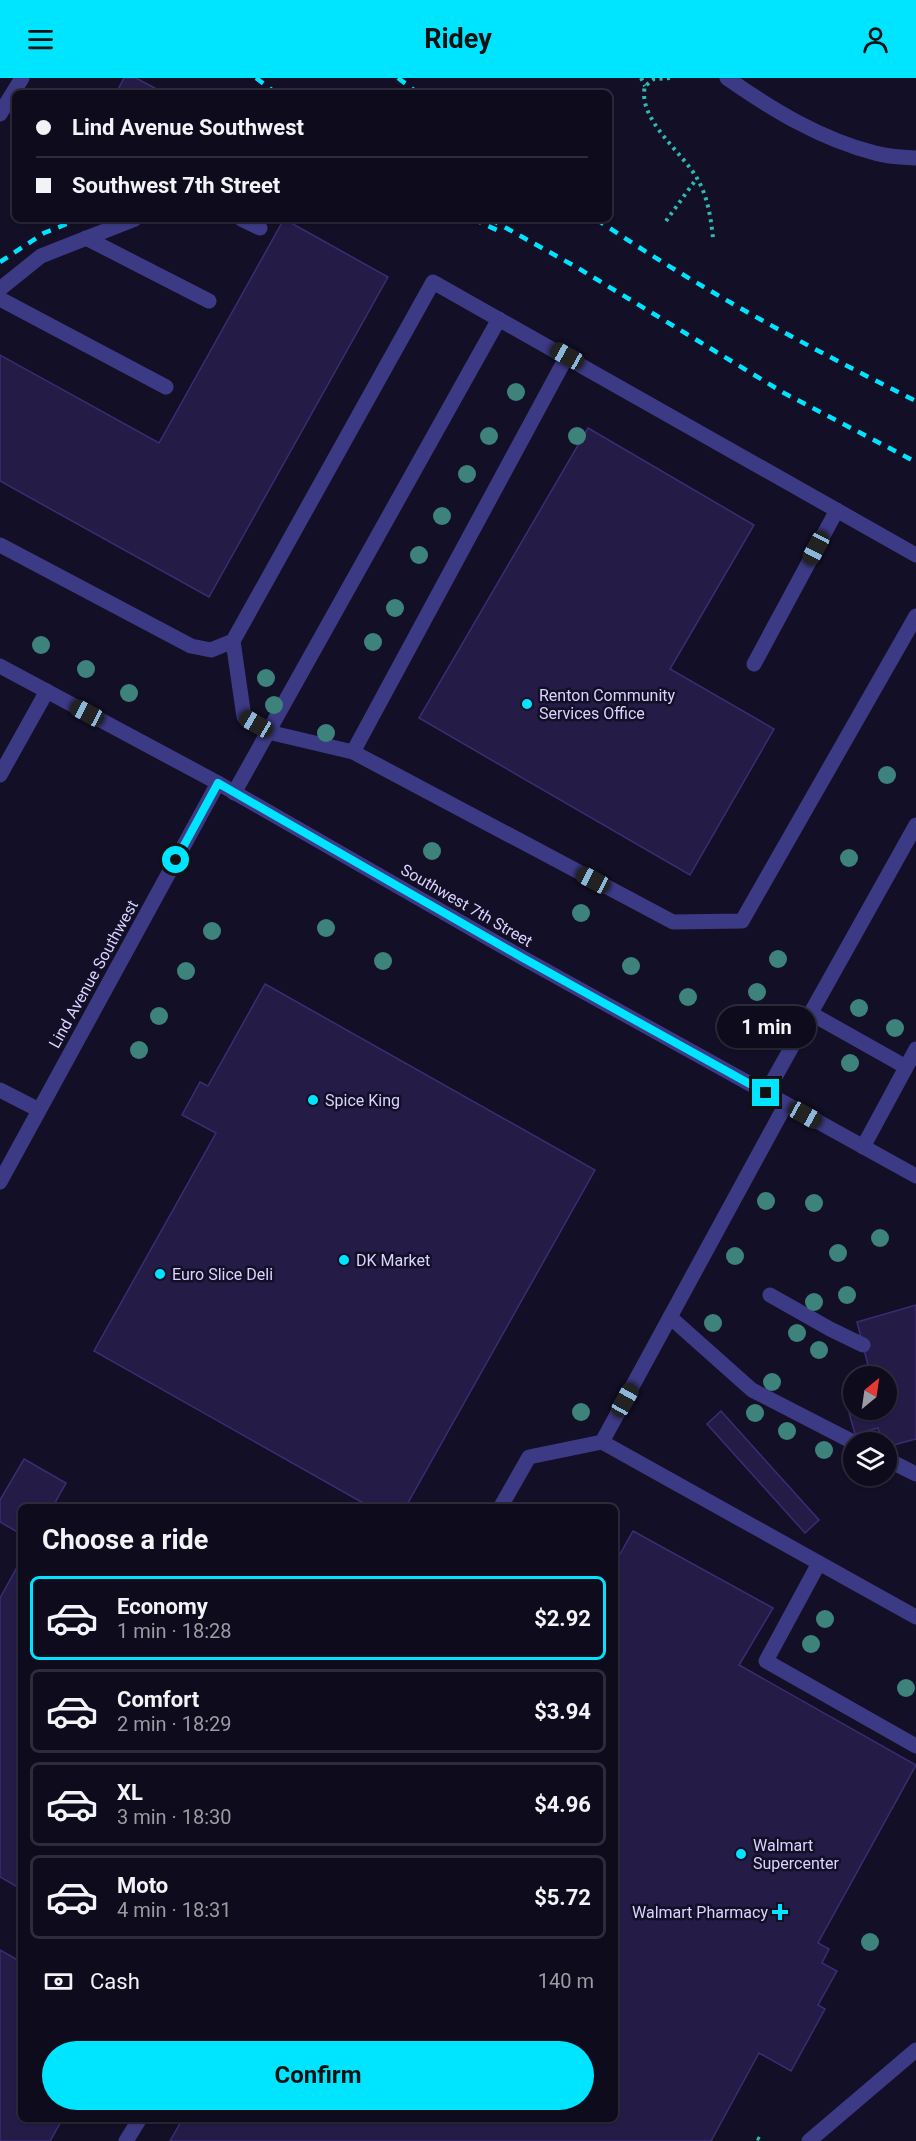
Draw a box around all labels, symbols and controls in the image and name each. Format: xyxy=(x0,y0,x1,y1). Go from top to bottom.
icon: menu xyxy=(24,23,57,56)
text: Ridey xyxy=(424,23,492,55)
icon: person xyxy=(859,23,892,56)
text: Lind Avenue Southwest xyxy=(72,115,304,140)
text: Southwest 7th Street xyxy=(72,173,280,198)
car xyxy=(547,339,587,373)
car xyxy=(800,528,832,568)
place label: Renton Community Services Office xyxy=(539,686,676,723)
car xyxy=(67,697,107,729)
marker: Renton Community Services Office xyxy=(520,697,534,711)
car xyxy=(236,707,276,741)
route start xyxy=(162,846,189,873)
street label: Southwest 7th Street xyxy=(398,860,536,951)
car xyxy=(573,864,613,896)
street label: Lind Avenue Southwest xyxy=(45,897,142,1051)
callout: 1 min xyxy=(716,1006,816,1048)
text: 1 min xyxy=(741,1015,792,1039)
route end xyxy=(752,1079,779,1106)
place label: Spice King xyxy=(325,1091,400,1110)
marker: Spice King xyxy=(306,1093,320,1107)
car xyxy=(785,1098,825,1132)
place label: DK Market xyxy=(356,1251,430,1270)
marker: DK Market xyxy=(337,1253,351,1267)
place label: Euro Slice Deli xyxy=(172,1265,273,1284)
marker: Euro Slice Deli xyxy=(153,1267,167,1281)
north arrow xyxy=(843,1366,897,1420)
map controls xyxy=(843,1366,897,1486)
car xyxy=(608,1380,642,1420)
button: layers xyxy=(843,1432,897,1486)
text: Choose a ride xyxy=(42,1524,208,1556)
icon: car xyxy=(45,1591,99,1645)
text: Economy xyxy=(117,1594,208,1619)
text: $2.92 xyxy=(534,1606,591,1631)
text: 1 min · 18:28 xyxy=(117,1619,232,1643)
icon: car xyxy=(45,1684,99,1738)
text: Comfort xyxy=(117,1687,199,1712)
text: $3.94 xyxy=(534,1699,591,1724)
text: 2 min · 18:29 xyxy=(117,1712,232,1736)
icon: car xyxy=(45,1777,99,1831)
text: XL xyxy=(117,1780,143,1805)
text: $4.96 xyxy=(534,1792,591,1817)
text: 3 min · 18:30 xyxy=(117,1805,232,1829)
place label: Walmart Supercenter xyxy=(753,1836,839,1873)
marker: Walmart Supercenter xyxy=(734,1847,748,1861)
icon: car xyxy=(45,1870,99,1924)
text: Moto xyxy=(117,1873,168,1898)
text: $5.72 xyxy=(534,1885,591,1910)
text: 4 min · 18:31 xyxy=(117,1898,232,1922)
place label: Walmart Pharmacy xyxy=(632,1903,768,1922)
marker: Walmart Pharmacy xyxy=(773,1905,787,1919)
icon: cash xyxy=(42,1965,75,1998)
text: Cash xyxy=(90,1969,140,1994)
text: 140 m xyxy=(538,1969,594,1993)
button: Confirm xyxy=(42,2041,594,2110)

